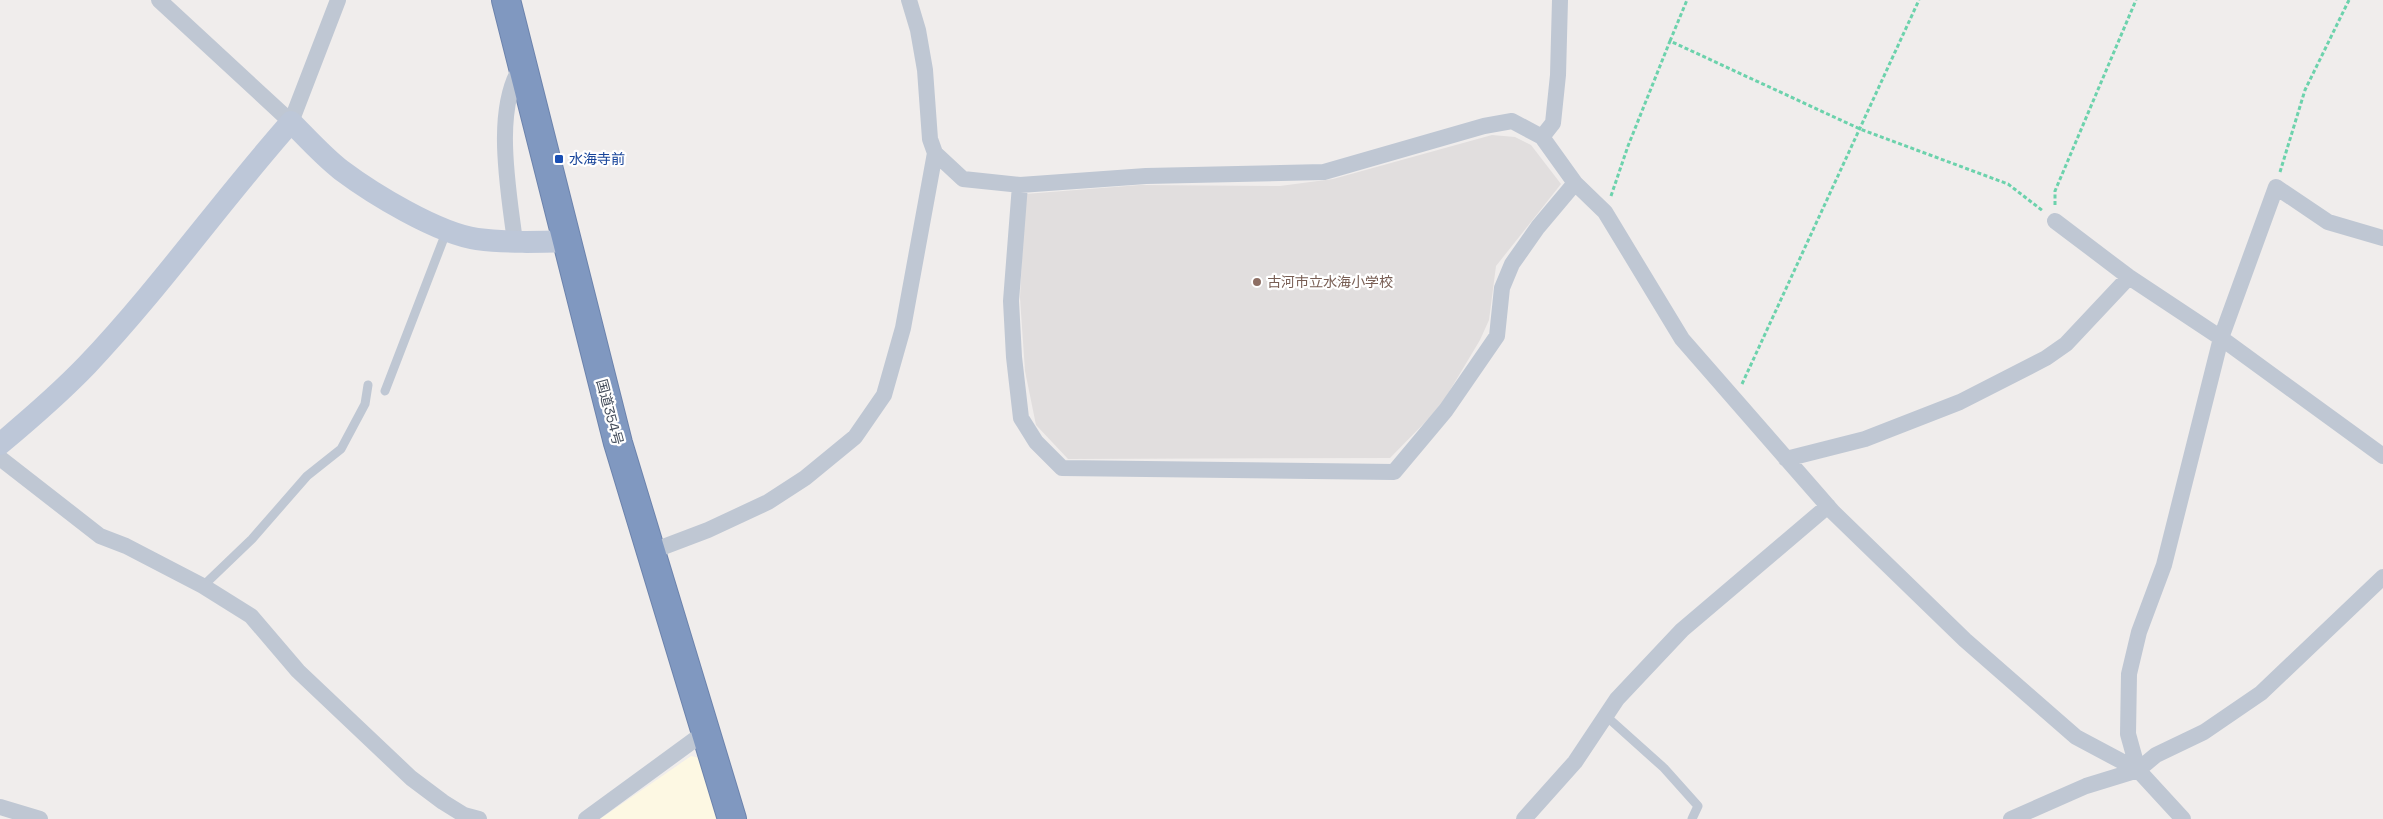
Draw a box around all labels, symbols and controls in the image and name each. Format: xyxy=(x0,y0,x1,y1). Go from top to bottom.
place label: 水海寺前 xyxy=(569,150,625,168)
marker: 水海寺前 xyxy=(553,153,565,165)
place label: 古河市立水海小学校 xyxy=(1267,273,1393,291)
marker: 古河市立水海小学校 xyxy=(1251,276,1263,288)
street label: 国道354号 xyxy=(593,377,627,447)

